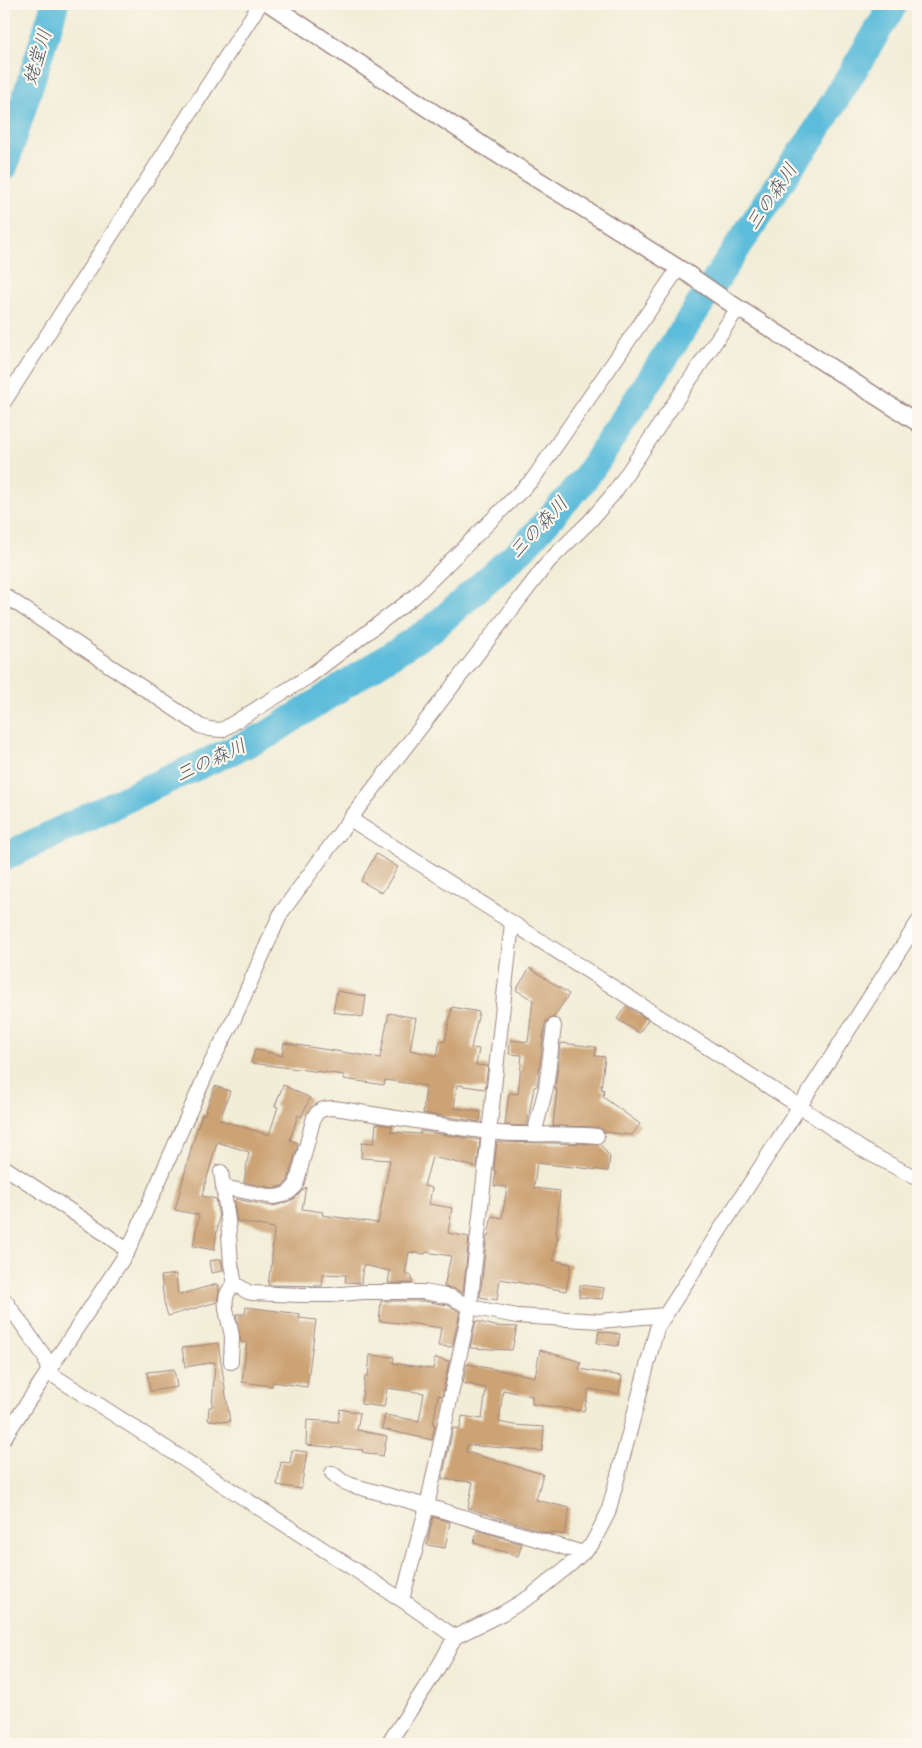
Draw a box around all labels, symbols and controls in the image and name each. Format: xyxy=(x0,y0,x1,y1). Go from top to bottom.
water label: 姥堂川 xyxy=(18,26,58,88)
water label: 三の森川 xyxy=(740,159,804,235)
water label: 三の森川 xyxy=(504,492,574,564)
water label: 三の森川 xyxy=(171,734,251,788)

